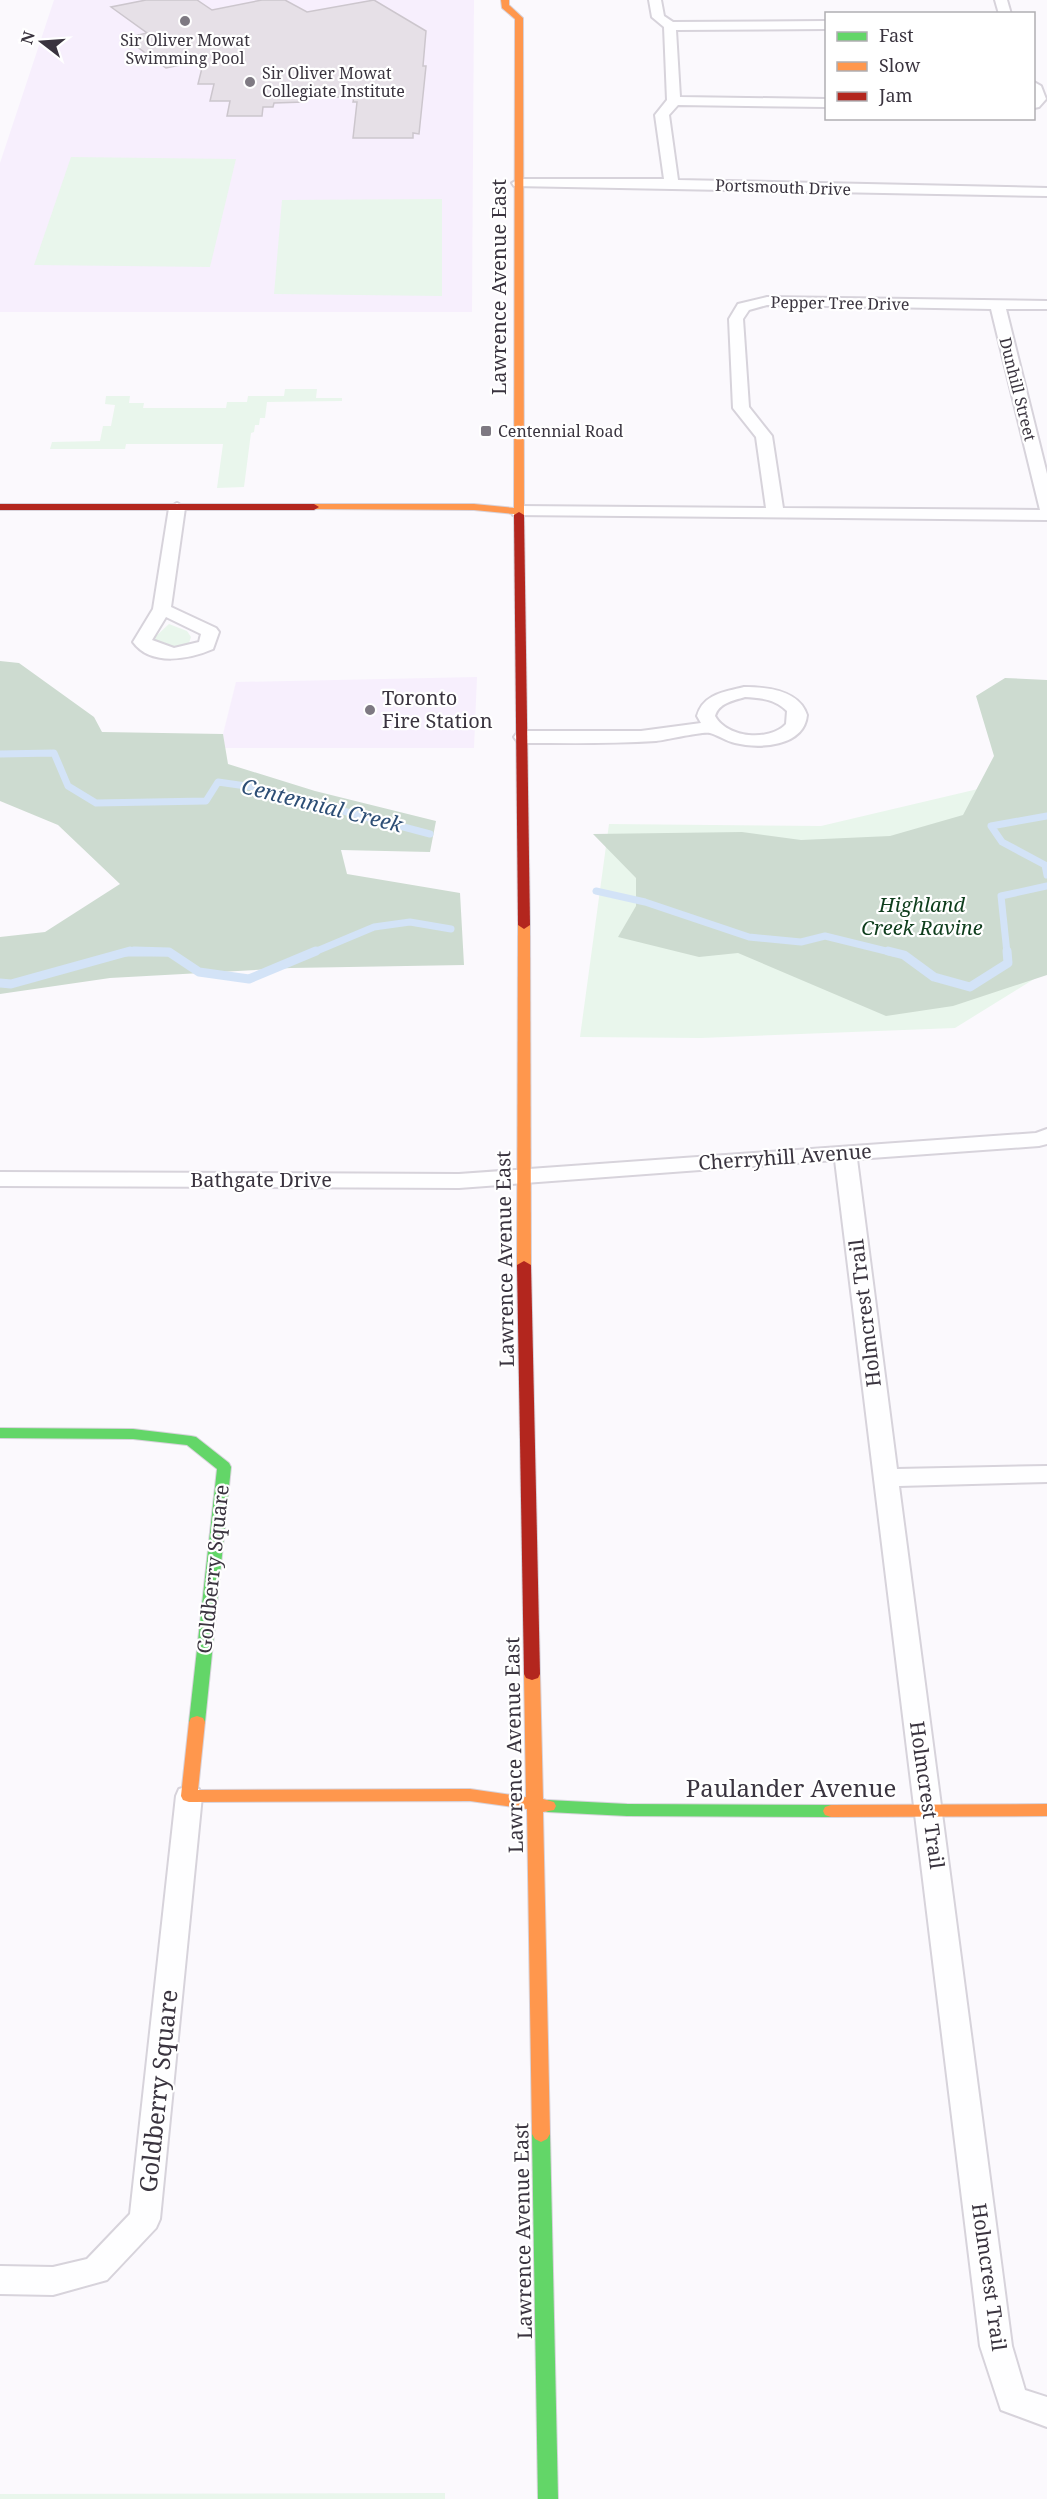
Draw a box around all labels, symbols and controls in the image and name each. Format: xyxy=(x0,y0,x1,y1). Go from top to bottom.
north arrow xyxy=(12,12,72,72)
legend xyxy=(825,12,1035,120)
marker: Sir Oliver Mowat Swimming Pool xyxy=(178,14,192,28)
text: Fast xyxy=(879,23,914,47)
text: N xyxy=(15,28,40,47)
place label: Sir Oliver Mowat Swimming Pool xyxy=(120,29,250,69)
text: Slow xyxy=(879,53,921,77)
place label: Sir Oliver Mowat Collegiate Institute xyxy=(262,62,405,102)
marker: Sir Oliver Mowat Collegiate Institute xyxy=(243,75,257,89)
text: Jam xyxy=(878,83,913,107)
street label: Portsmouth Drive xyxy=(715,174,851,200)
street label: Lawrence Avenue East xyxy=(485,179,512,395)
street label: Pepper Tree Drive xyxy=(770,291,910,315)
street label: Dunhill Street xyxy=(994,335,1042,443)
place label: Centennial Road xyxy=(498,420,624,442)
marker: Centennial Road xyxy=(479,424,493,438)
place label: Toronto Fire Station xyxy=(382,684,493,734)
marker: Toronto Fire Station xyxy=(363,703,377,717)
water label: Centennial Creek xyxy=(239,771,407,839)
park label: Highland Creek Ravine xyxy=(861,891,983,941)
street label: Cherryhill Avenue xyxy=(697,1137,873,1176)
street label: Lawrence Avenue East xyxy=(489,1151,520,1367)
street label: Bathgate Drive xyxy=(190,1166,332,1193)
street label: Holmcrest Trail xyxy=(842,1238,887,1389)
street label: Goldberry Square xyxy=(190,1483,235,1655)
street label: Lawrence Avenue East xyxy=(498,1637,529,1853)
street label: Holmcrest Trail xyxy=(904,1719,951,1871)
street label: Paulander Avenue xyxy=(686,1771,896,1804)
street label: Goldberry Square xyxy=(130,1988,185,2194)
street label: Lawrence Avenue East xyxy=(507,2123,538,2339)
street label: Holmcrest Trail xyxy=(966,2201,1013,2353)

